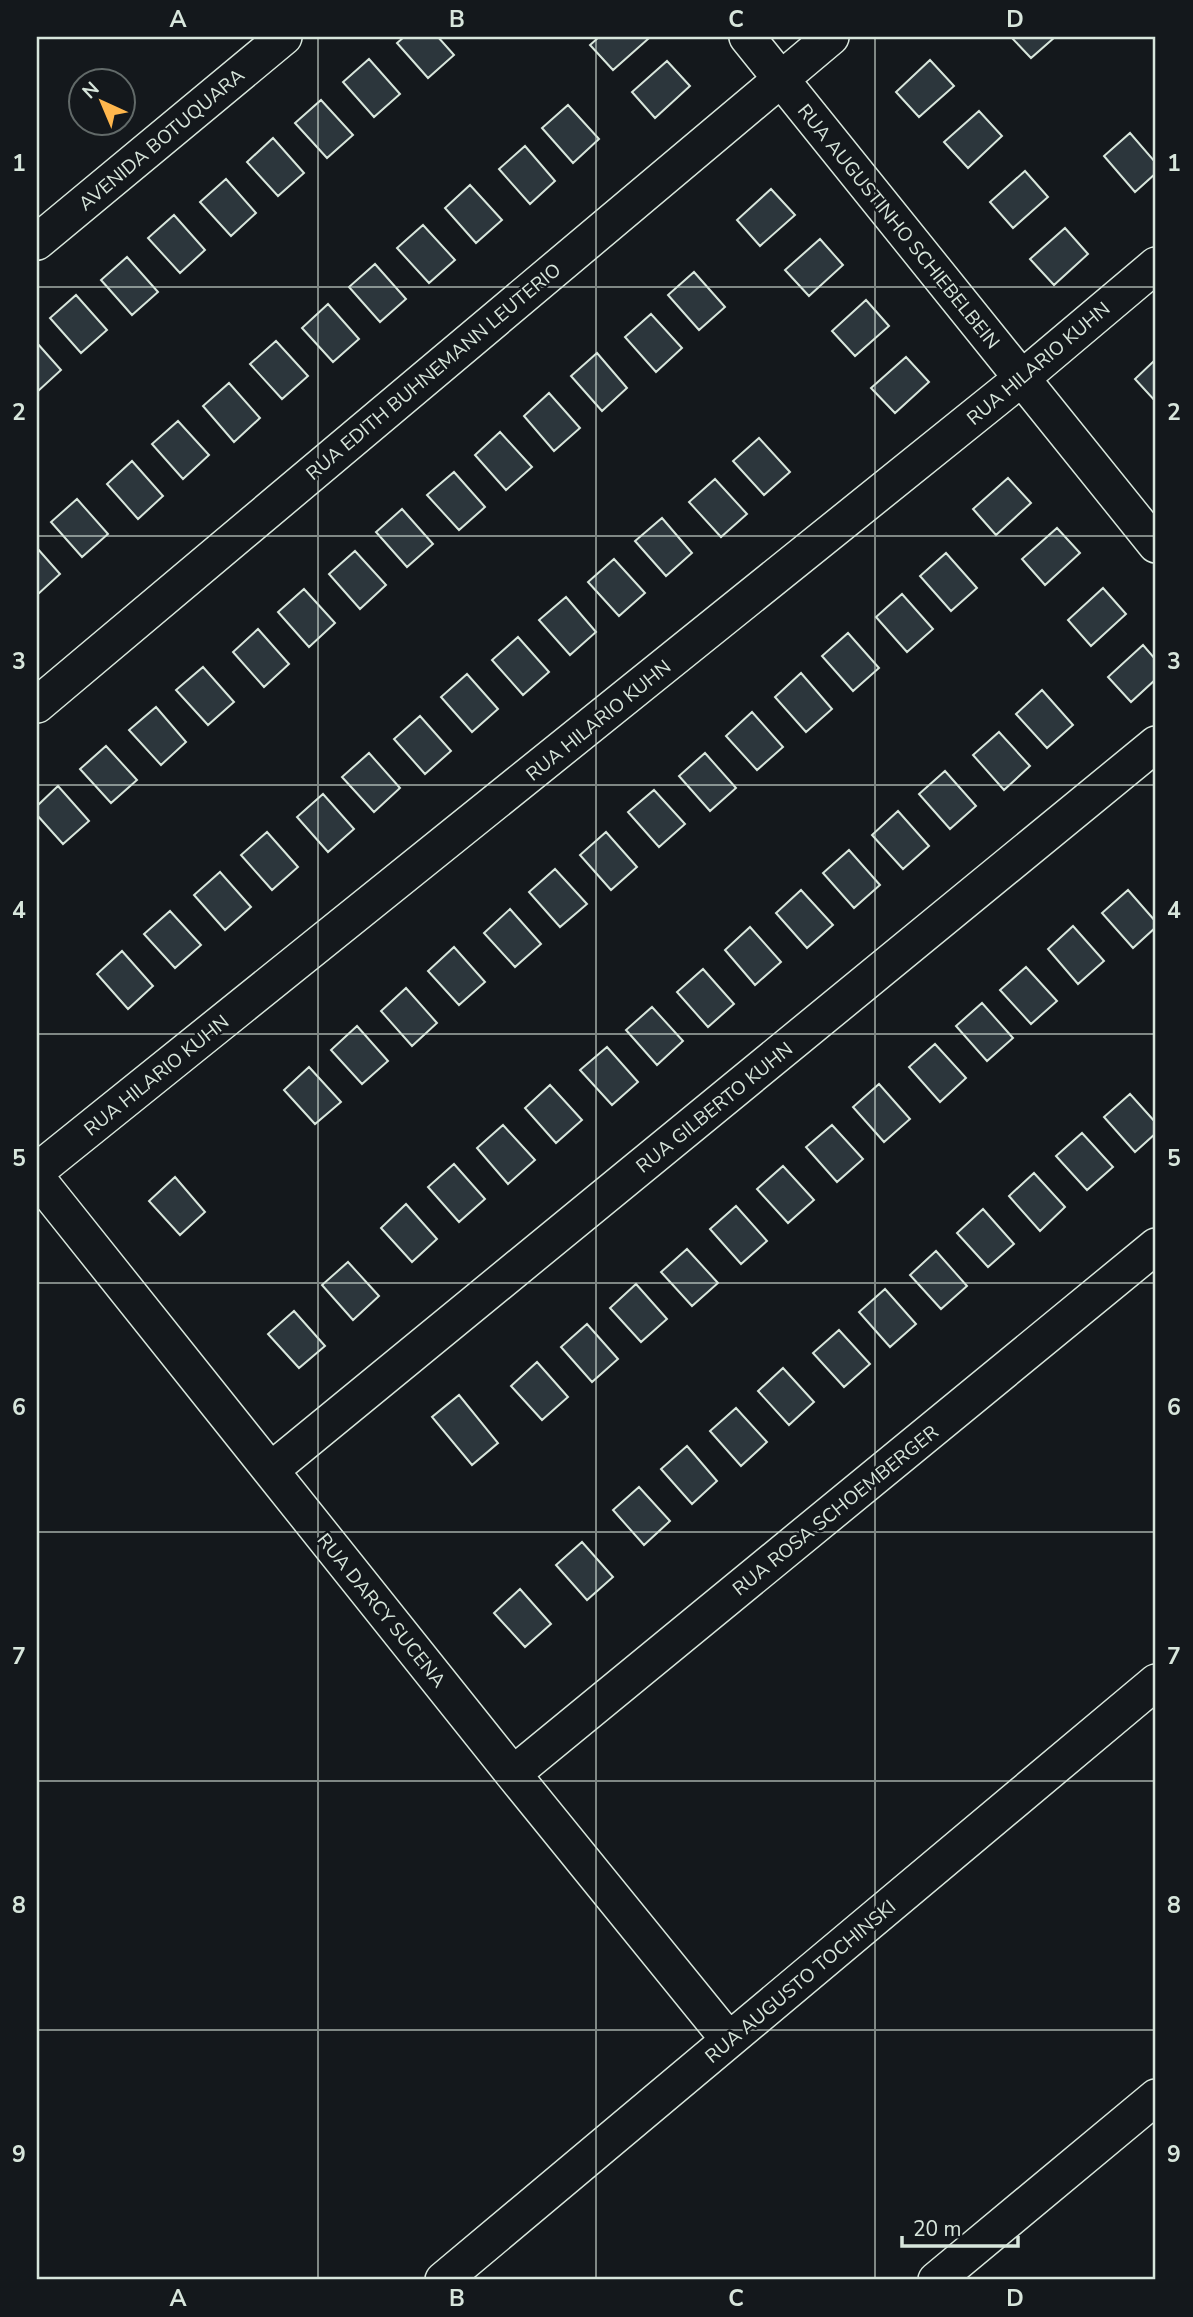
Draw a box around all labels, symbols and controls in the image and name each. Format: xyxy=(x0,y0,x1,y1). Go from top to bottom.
text: A xyxy=(169,4,187,35)
text: B xyxy=(449,4,465,35)
text: C xyxy=(728,4,744,35)
text: D xyxy=(1006,4,1024,35)
street label: AVENIDA BOTUQUARA xyxy=(74,63,248,215)
north arrow xyxy=(66,66,136,136)
street label: RUA AUGUSTINHO SCHIEBELBEIN xyxy=(791,99,1005,355)
text: 1 xyxy=(12,148,26,179)
text: 1 xyxy=(1167,148,1181,179)
street label: RUA EDITH BUHNEMANN LEUTERIO xyxy=(301,257,567,486)
street label: RUA HILARIO KUHN xyxy=(962,296,1116,431)
text: 2 xyxy=(12,397,26,428)
text: 2 xyxy=(1167,397,1181,428)
text: 3 xyxy=(12,646,26,677)
text: 3 xyxy=(1167,646,1181,677)
street label: RUA HILARIO KUHN xyxy=(521,654,677,787)
text: 4 xyxy=(12,895,26,926)
text: 4 xyxy=(1167,895,1181,926)
street label: RUA HILARIO KUHN xyxy=(79,1009,235,1142)
street label: RUA GILBERTO KUHN xyxy=(631,1036,798,1179)
text: 5 xyxy=(12,1143,26,1174)
text: 5 xyxy=(1167,1143,1181,1174)
text: 6 xyxy=(12,1392,26,1423)
text: 6 xyxy=(1167,1392,1181,1423)
street label: RUA ROSA SCHOEMBERGER xyxy=(727,1419,944,1602)
street label: RUA DARCY SUCENA xyxy=(311,1528,452,1693)
text: 7 xyxy=(12,1641,26,1672)
text: 7 xyxy=(1167,1641,1181,1672)
text: 8 xyxy=(12,1890,26,1921)
text: 8 xyxy=(1167,1890,1181,1921)
street label: RUA AUGUSTO TOCHINSKI xyxy=(700,1894,902,2069)
text: 9 xyxy=(12,2139,26,2170)
text: 9 xyxy=(1167,2139,1181,2170)
scale bar xyxy=(902,2205,1018,2249)
text: 20 m xyxy=(913,2215,962,2243)
text: A xyxy=(169,2283,187,2314)
text: B xyxy=(449,2283,465,2314)
text: C xyxy=(728,2283,744,2314)
text: D xyxy=(1006,2283,1024,2314)

